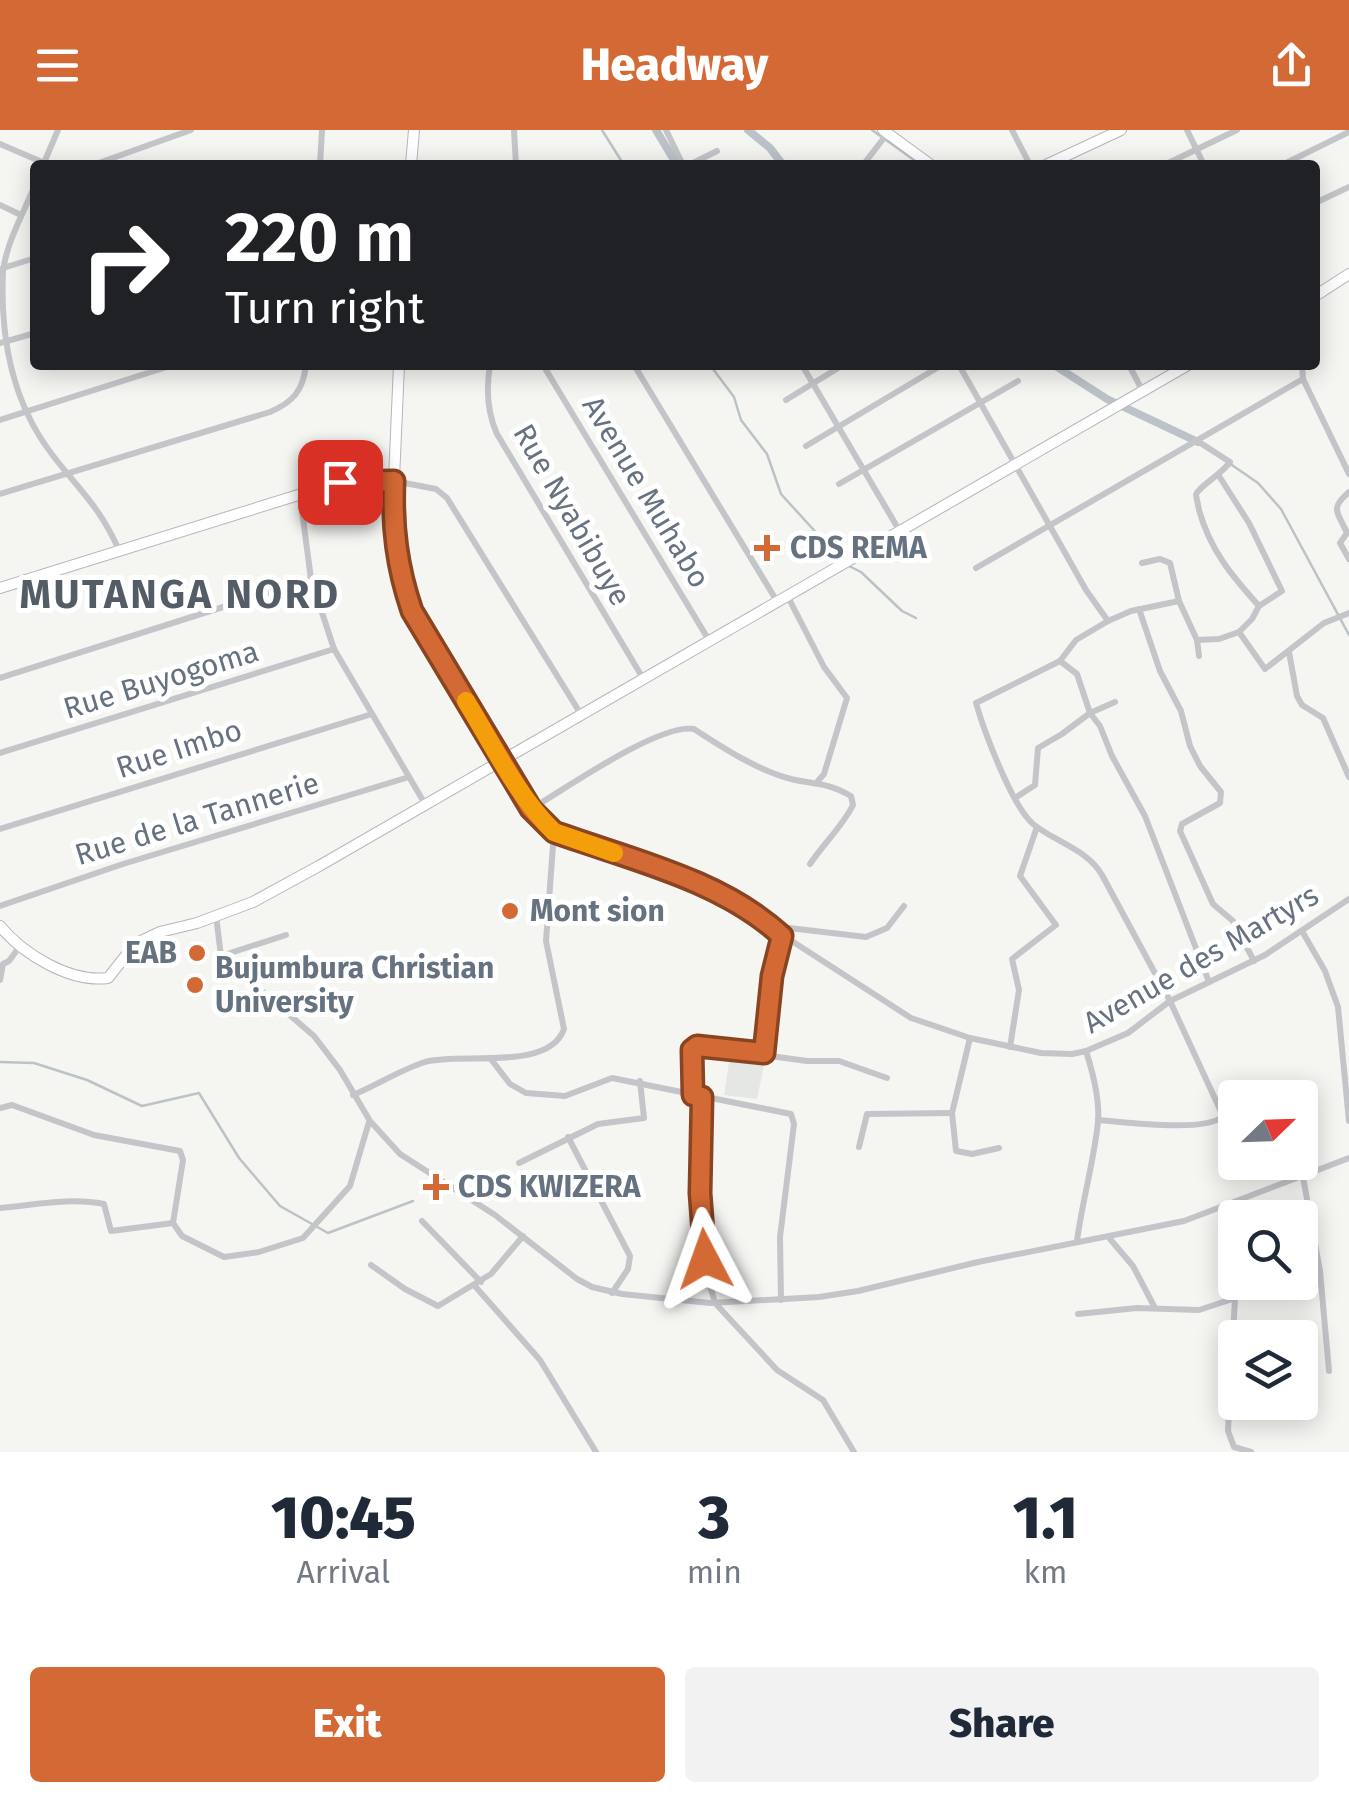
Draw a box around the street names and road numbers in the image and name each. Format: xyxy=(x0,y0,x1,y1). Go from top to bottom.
street label: Avenue Muhabo xyxy=(575,389,717,595)
street label: Rue Nyabibuye xyxy=(506,418,638,612)
street label: Rue Buyogoma xyxy=(59,633,263,727)
street label: Rue Imbo xyxy=(112,712,246,786)
street label: Rue de la Tannerie xyxy=(71,765,323,873)
street label: Avenue des Martyrs xyxy=(1077,877,1325,1041)

